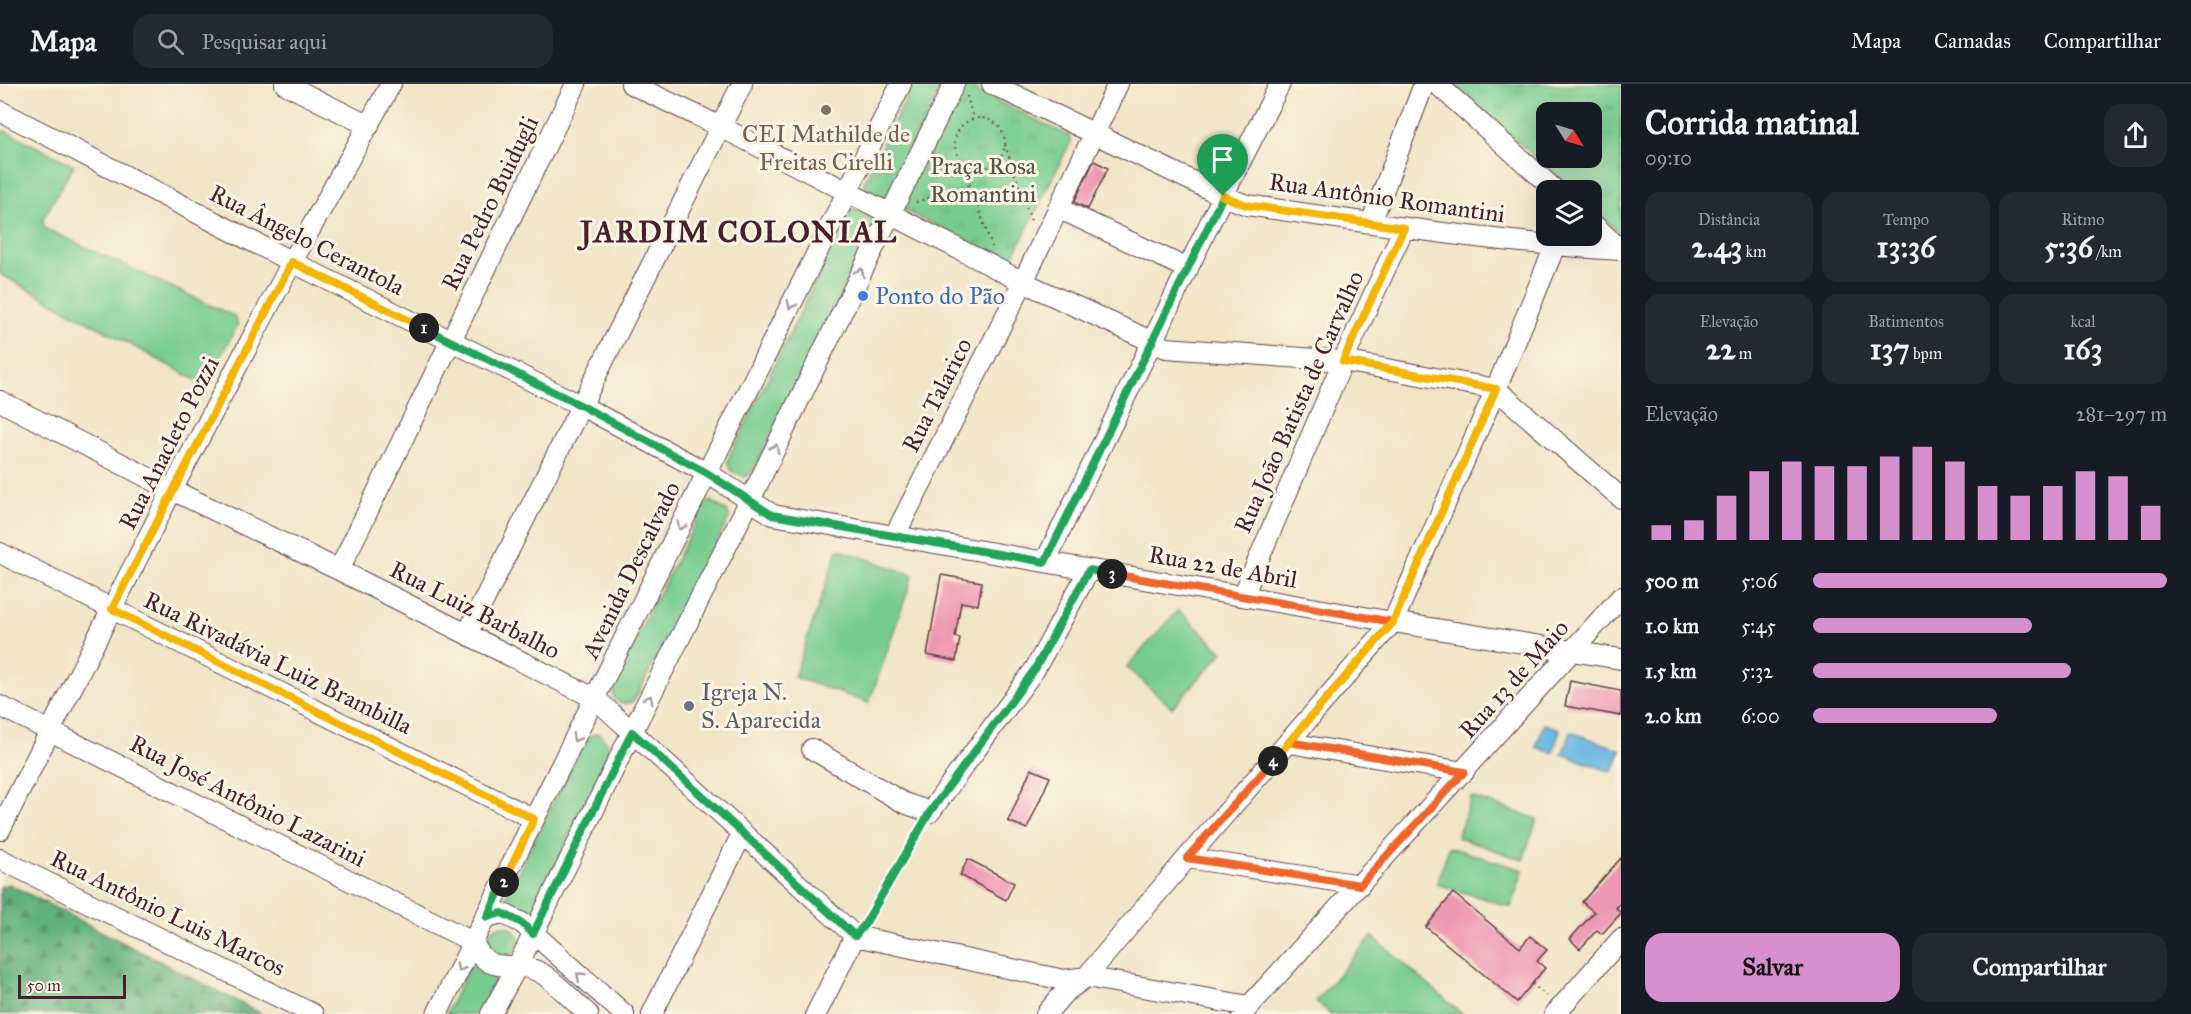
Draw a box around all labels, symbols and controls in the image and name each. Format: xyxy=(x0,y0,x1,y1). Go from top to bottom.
search box xyxy=(133,14,553,68)
text: Mapa xyxy=(30,24,97,59)
icon: search xyxy=(154,25,187,58)
text: Pesquisar aqui xyxy=(202,28,327,55)
text: Mapa xyxy=(1851,28,1901,54)
text: Camadas xyxy=(1934,28,2011,54)
text: Compartilhar xyxy=(2044,28,2161,54)
north arrow xyxy=(1536,102,1602,168)
map controls xyxy=(1536,102,1602,246)
marker: CEI Mathilde de Freitas Cirelli xyxy=(819,103,833,117)
text: Corrida matinal xyxy=(1645,103,1859,143)
button: share xyxy=(2104,104,2167,167)
street label: Rua Pedro Buidugli xyxy=(435,110,545,295)
place label: CEI Mathilde de Freitas Cirelli xyxy=(742,119,910,177)
pin xyxy=(1197,134,1248,196)
icon: arrive xyxy=(1206,143,1239,176)
text: 09:10 xyxy=(1645,146,1692,170)
park label: Praça Rosa Romantini xyxy=(930,151,1037,209)
street label: Rua Antônio Romantini xyxy=(1267,167,1507,229)
street label: Rua Ângelo Cerantola xyxy=(205,178,410,302)
button: layers xyxy=(1536,180,1602,246)
text: Distância xyxy=(1698,210,1760,229)
text: Tempo xyxy=(1883,210,1929,229)
text: Ritmo xyxy=(2062,210,2104,229)
district label: JARDIM COLONIAL xyxy=(576,214,898,251)
text: 2.43 xyxy=(1692,229,1742,265)
text: 13:36 xyxy=(1877,229,1935,265)
text: 5:36 xyxy=(2044,229,2093,265)
text: km xyxy=(1742,242,1766,261)
text: /km xyxy=(2093,242,2122,261)
street label: Rua João Batista de Carvalho xyxy=(1228,266,1370,538)
one-way arrow xyxy=(853,268,865,279)
place label: Ponto do Pão xyxy=(875,281,1005,311)
marker: Ponto do Pão xyxy=(856,289,870,303)
one-way arrow xyxy=(786,299,798,310)
text: Elevação xyxy=(1700,312,1758,331)
text: Batimentos xyxy=(1868,312,1944,331)
text: kcal xyxy=(2070,312,2096,331)
pin: 1 xyxy=(409,313,439,343)
text: 1 xyxy=(421,318,427,337)
text: 22 xyxy=(1706,331,1735,367)
text: 137 xyxy=(1870,331,1910,367)
text: 163 xyxy=(2063,331,2103,367)
street label: Rua Talarico xyxy=(895,333,979,457)
text: m xyxy=(1735,344,1752,363)
text: bpm xyxy=(1910,344,1942,363)
street label: Rua Anacleto Pozzi xyxy=(112,351,226,535)
text: Elevação xyxy=(1645,402,1718,426)
text: 281–297 m xyxy=(2076,402,2167,426)
one-way arrow xyxy=(768,443,780,454)
street label: Avenida Descalvado xyxy=(575,477,687,664)
one-way arrow xyxy=(677,519,689,530)
street label: Rua 22 de Abril xyxy=(1146,539,1300,595)
street label: Rua Luiz Barbalho xyxy=(385,554,565,666)
pin: 3 xyxy=(1097,559,1127,589)
text: 3 xyxy=(1109,564,1115,583)
text: 500 m xyxy=(1645,569,1699,593)
text: 5:06 xyxy=(1741,569,1777,593)
street label: Rua Rivadávia Luiz Brambilla xyxy=(139,585,418,741)
street label: Rua 13 de Maio xyxy=(1453,613,1575,745)
text: 1.0 km xyxy=(1645,614,1699,638)
text: 5:45 xyxy=(1741,614,1776,638)
text: 1.5 km xyxy=(1645,659,1696,683)
text: 5:32 xyxy=(1741,659,1773,683)
place label: Igreja N. S. Aparecida xyxy=(701,677,822,735)
one-way arrow xyxy=(642,694,653,705)
marker: Igreja N. S. Aparecida xyxy=(682,699,696,713)
text: 2.0 km xyxy=(1645,704,1701,728)
text: 6:00 xyxy=(1741,704,1780,728)
street label: Rua José Antônio Lazarini xyxy=(125,728,372,874)
one-way arrow xyxy=(572,732,583,742)
pin: 4 xyxy=(1258,746,1288,776)
text: 4 xyxy=(1269,751,1277,770)
street label: Rua Antônio Luis Marcos xyxy=(46,843,290,983)
pin: 2 xyxy=(489,867,519,897)
text: 2 xyxy=(500,872,508,891)
button: Salvar xyxy=(1645,933,1900,1002)
button: Compartilhar xyxy=(1912,933,2167,1002)
one-way arrow xyxy=(456,962,467,973)
scale bar xyxy=(18,972,126,1000)
one-way arrow xyxy=(576,972,587,983)
text: 50 m xyxy=(27,976,61,995)

